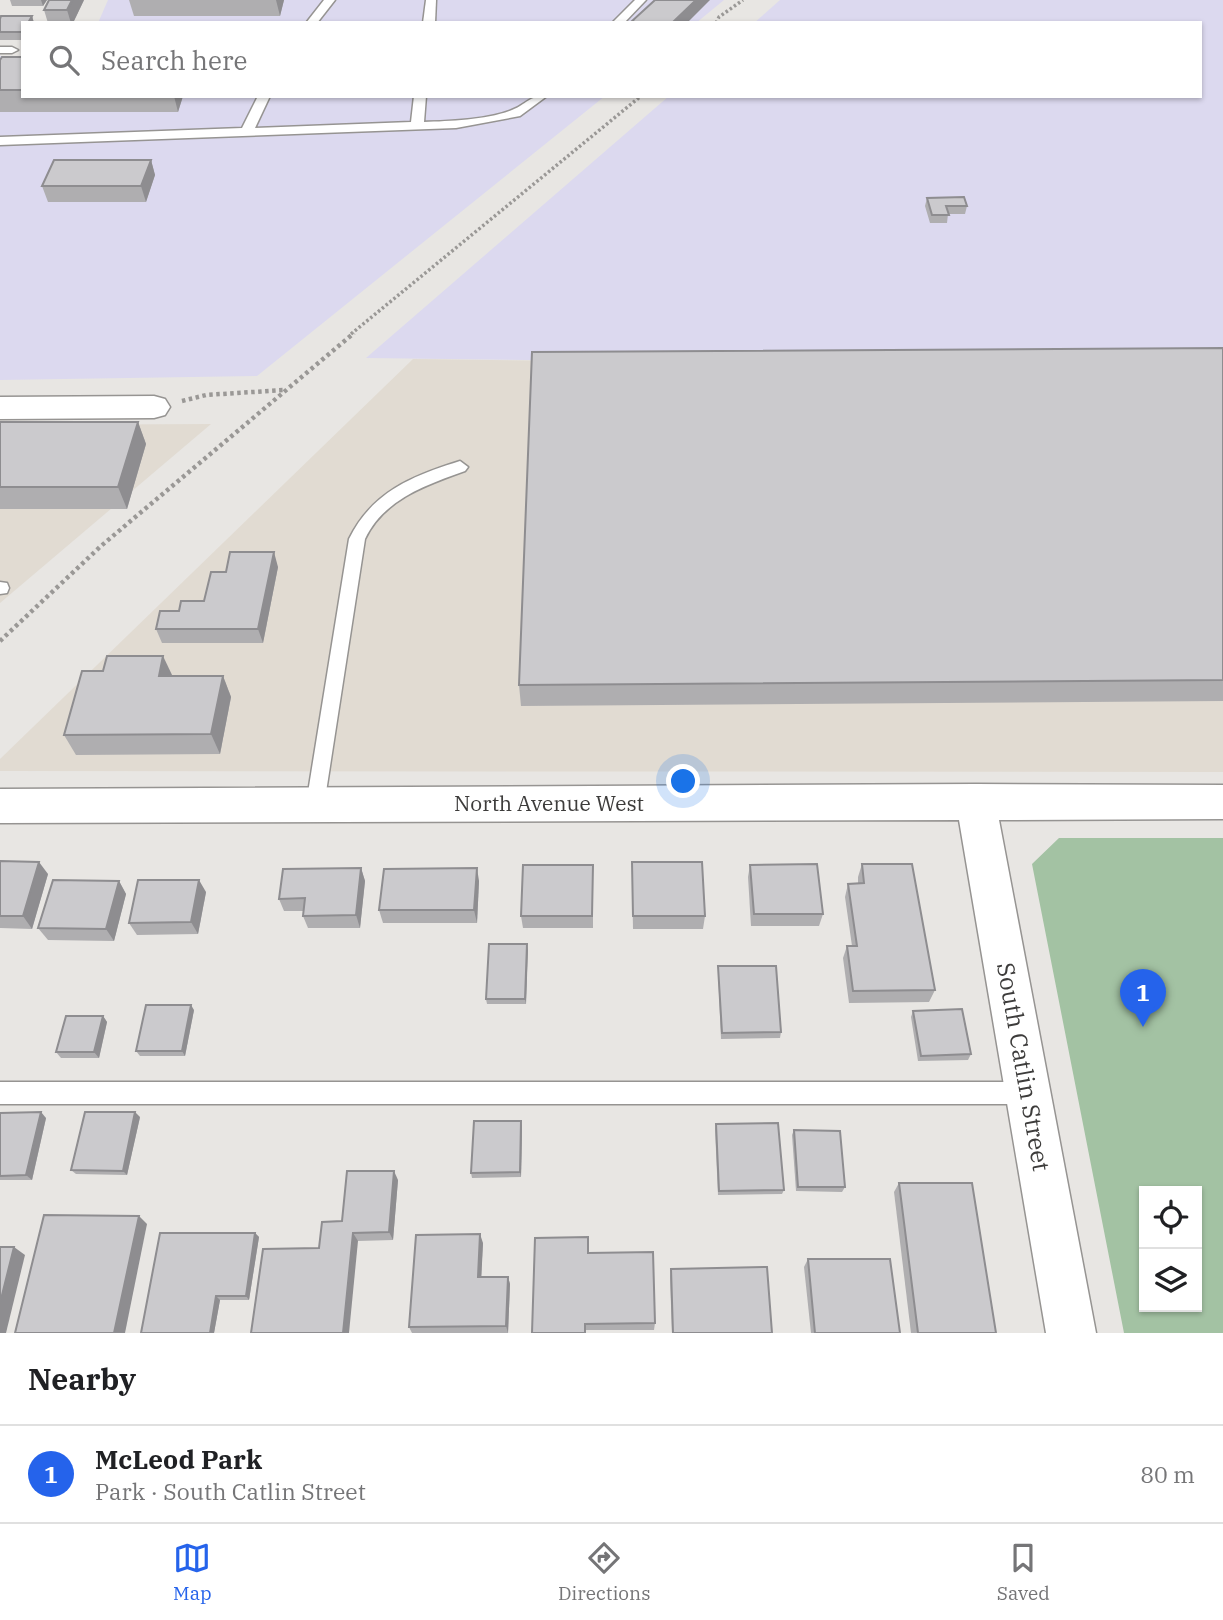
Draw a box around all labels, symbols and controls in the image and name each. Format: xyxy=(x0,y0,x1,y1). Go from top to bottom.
search box xyxy=(21,21,1202,98)
icon: search xyxy=(45,41,83,79)
text: Search here xyxy=(101,43,247,77)
your location xyxy=(666,764,700,798)
street label: North Avenue West xyxy=(454,789,644,817)
street label: South Catlin Street xyxy=(990,960,1058,1174)
pin: 1 xyxy=(1120,969,1166,1027)
map controls xyxy=(1139,1186,1202,1312)
button: locate xyxy=(1139,1186,1202,1249)
button: layers xyxy=(1139,1249,1202,1312)
text: Nearby xyxy=(28,1359,136,1398)
text: McLeod Park xyxy=(95,1442,262,1476)
text: 1 xyxy=(44,1459,58,1489)
text: 80 m xyxy=(1140,1459,1195,1489)
text: Park · South Catlin Street xyxy=(95,1476,366,1506)
tab: Map xyxy=(173,1539,212,1605)
tab: Directions xyxy=(558,1539,651,1605)
tab: Saved xyxy=(997,1539,1050,1605)

